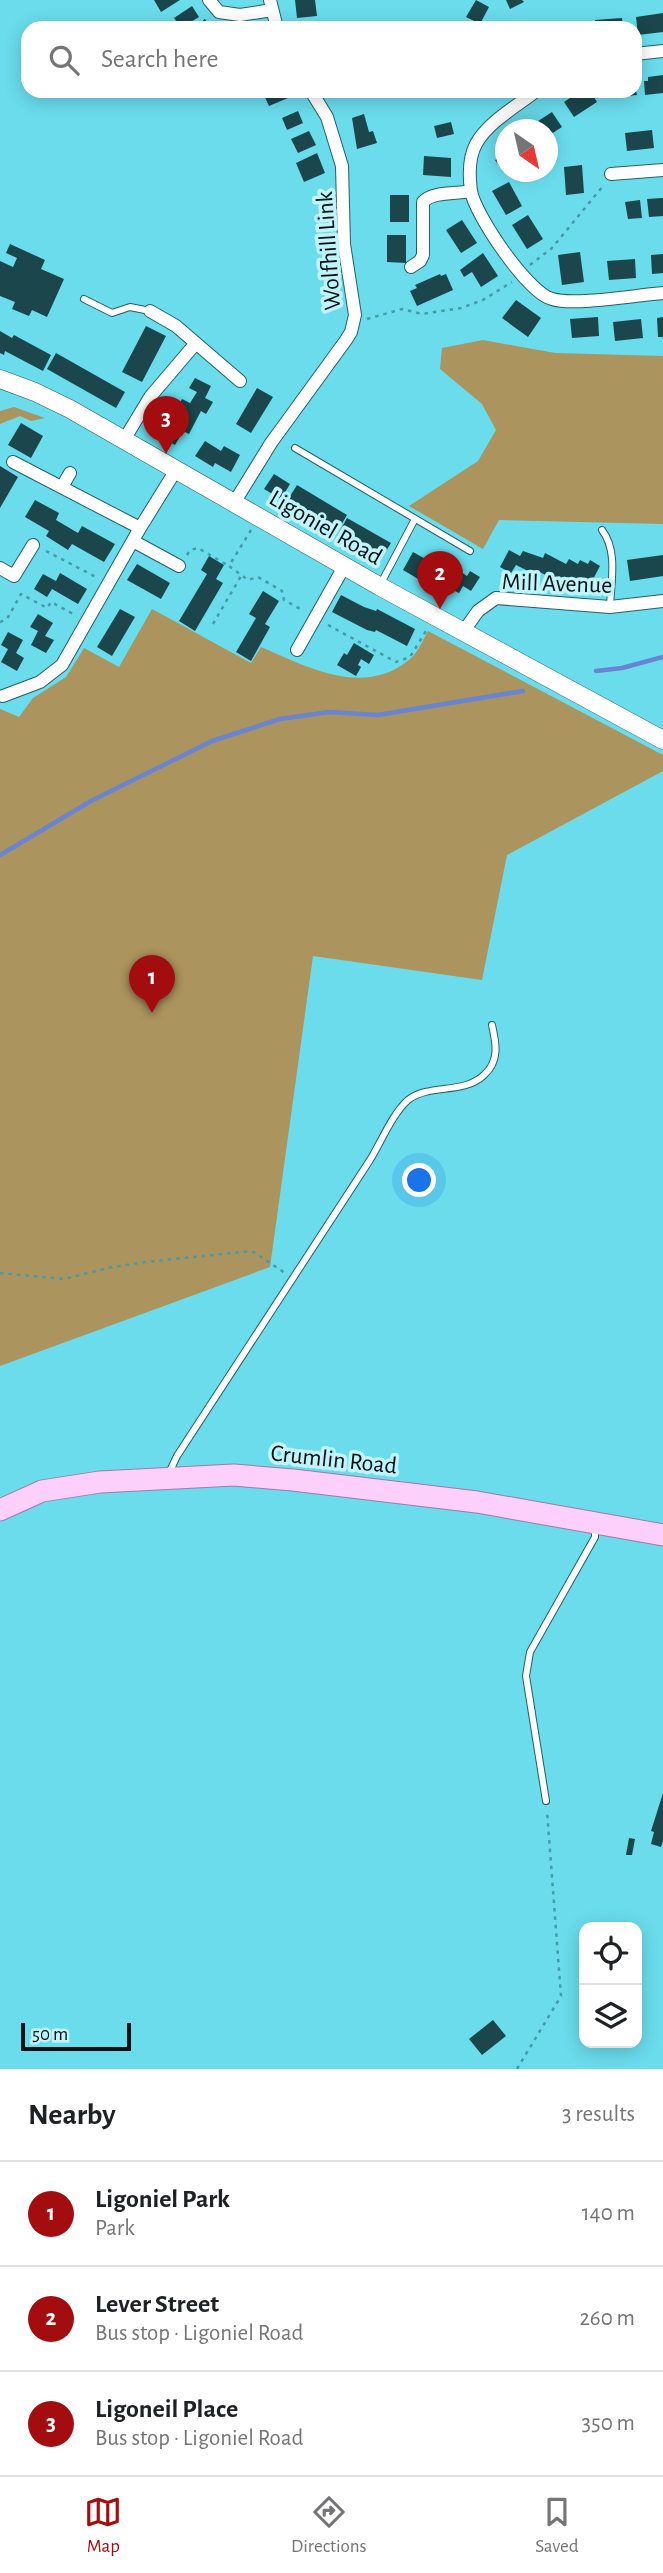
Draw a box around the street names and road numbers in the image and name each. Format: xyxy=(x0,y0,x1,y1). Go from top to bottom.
street label: Wolfhill Link xyxy=(313,191,345,311)
street label: Ligoniel Road xyxy=(265,486,386,570)
street label: Mill Avenue xyxy=(501,570,613,598)
street label: Crumlin Road xyxy=(270,1441,398,1479)

